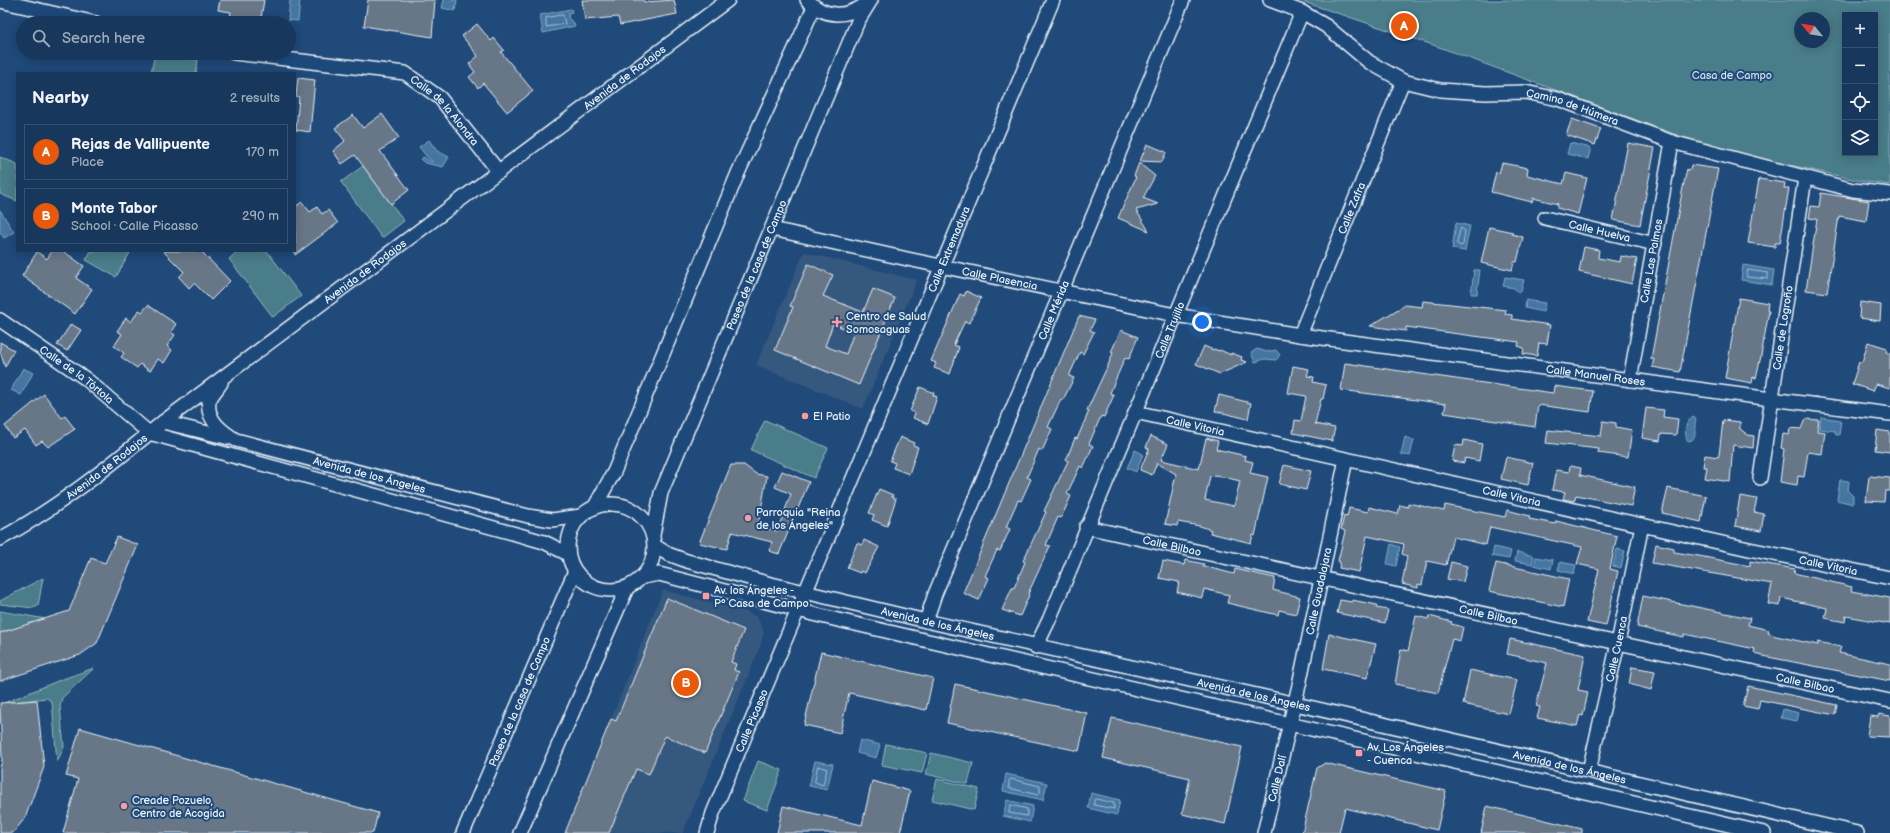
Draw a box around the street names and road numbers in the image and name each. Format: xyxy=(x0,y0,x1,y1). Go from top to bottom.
street label: Avenida de Rodajos xyxy=(581,42,669,112)
street label: Calle de la Alondra xyxy=(408,72,482,148)
street label: Camino de Húmera xyxy=(1525,86,1621,128)
street label: Calle Zafra xyxy=(1335,180,1368,236)
street label: Paseo de la casa de Campo xyxy=(723,198,789,332)
street label: Calle Extremadura xyxy=(925,204,973,294)
street label: Calle Huelva xyxy=(1567,217,1632,244)
street label: Calle Las Palmas xyxy=(1637,217,1665,304)
street label: Avenida de Rodajos xyxy=(321,236,409,306)
street label: Calle Plasencia xyxy=(961,264,1039,293)
street label: Calle Mérida xyxy=(1035,278,1072,342)
street label: Calle de Logroño xyxy=(1770,285,1795,371)
street label: Calle Trujillo xyxy=(1152,300,1187,361)
street label: Calle de la Tórtola xyxy=(37,343,116,406)
street label: Calle Manuel Roses xyxy=(1545,362,1647,388)
street label: Calle Vitoria xyxy=(1165,413,1226,438)
street label: Avenida de Rodajos xyxy=(63,431,150,502)
street label: Avenida de los Ángeles xyxy=(312,454,428,496)
street label: Calle Vitoria xyxy=(1481,483,1542,509)
street label: Calle Bilbao xyxy=(1141,533,1203,558)
street label: Calle Guadalajara xyxy=(1303,546,1334,636)
street label: Calle Vitoria xyxy=(1798,553,1859,578)
street label: Calle Bilbao xyxy=(1458,602,1519,627)
street label: Avenida de los Ángeles xyxy=(880,604,996,643)
street label: Calle Cuenca xyxy=(1603,615,1630,683)
street label: Paseo de la casa de Campo xyxy=(486,635,553,768)
street label: Calle Bilbao xyxy=(1775,670,1836,696)
street label: Avenida de los Ángeles xyxy=(1196,675,1312,714)
street label: Calle Picasso xyxy=(733,687,771,754)
street label: Avenida de los Ángeles xyxy=(1512,748,1628,786)
street label: Calle Dalí xyxy=(1265,753,1289,803)

